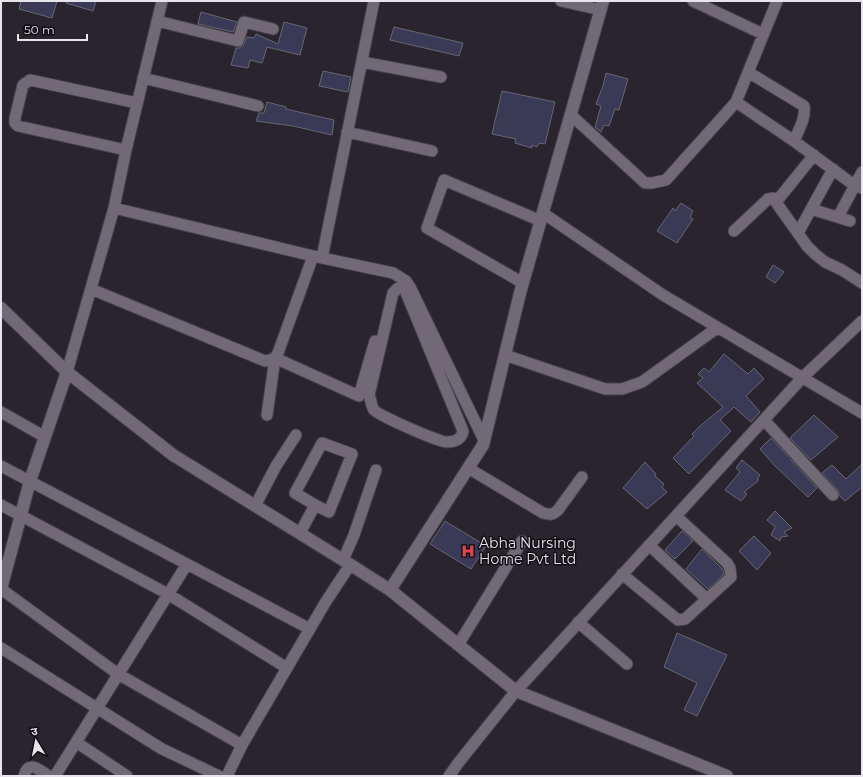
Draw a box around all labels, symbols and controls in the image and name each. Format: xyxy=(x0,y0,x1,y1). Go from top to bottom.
scale bar xyxy=(18,16,87,42)
text: 50 m xyxy=(24,22,55,37)
place label: Abha Nursing Home Pvt Ltd xyxy=(479,534,576,568)
hospital icon: Abha Nursing Home Pvt Ltd xyxy=(460,543,476,559)
north arrow xyxy=(16,721,56,761)
text: उ xyxy=(30,724,39,739)

